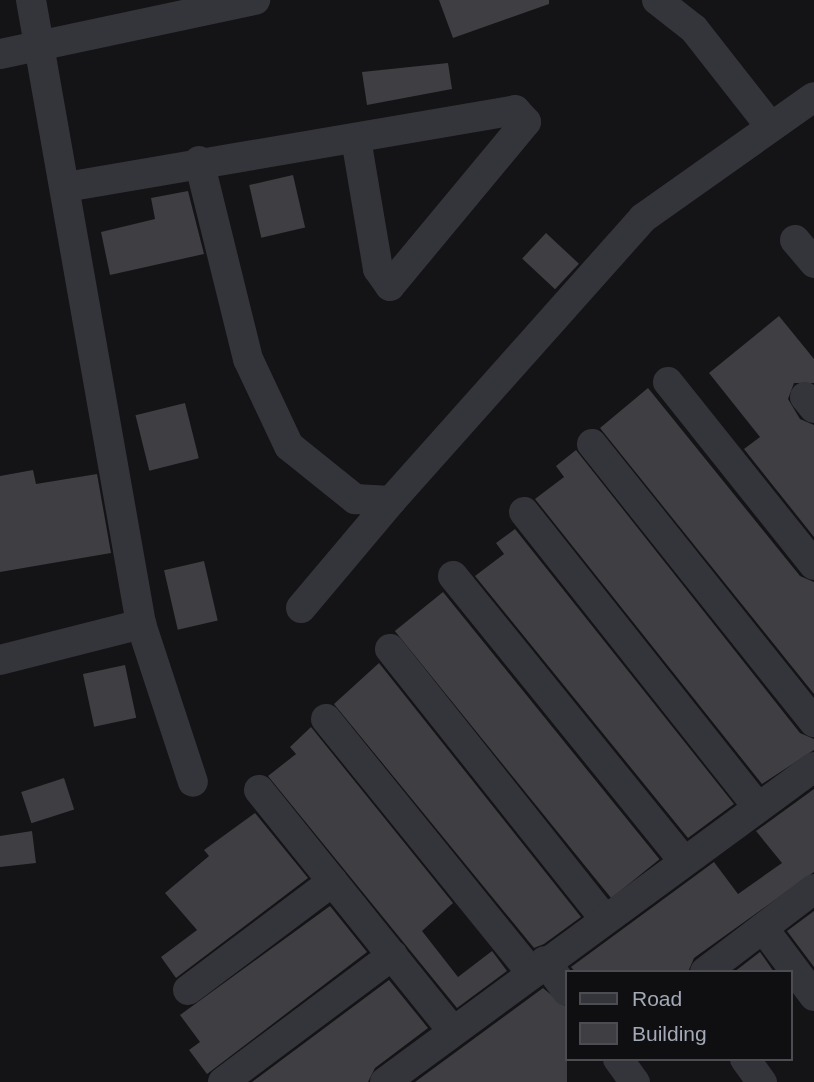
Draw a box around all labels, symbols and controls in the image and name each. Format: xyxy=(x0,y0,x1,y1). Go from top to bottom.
legend xyxy=(566,970,793,1061)
text: Road xyxy=(632,987,682,1010)
text: Building xyxy=(632,1022,707,1045)

